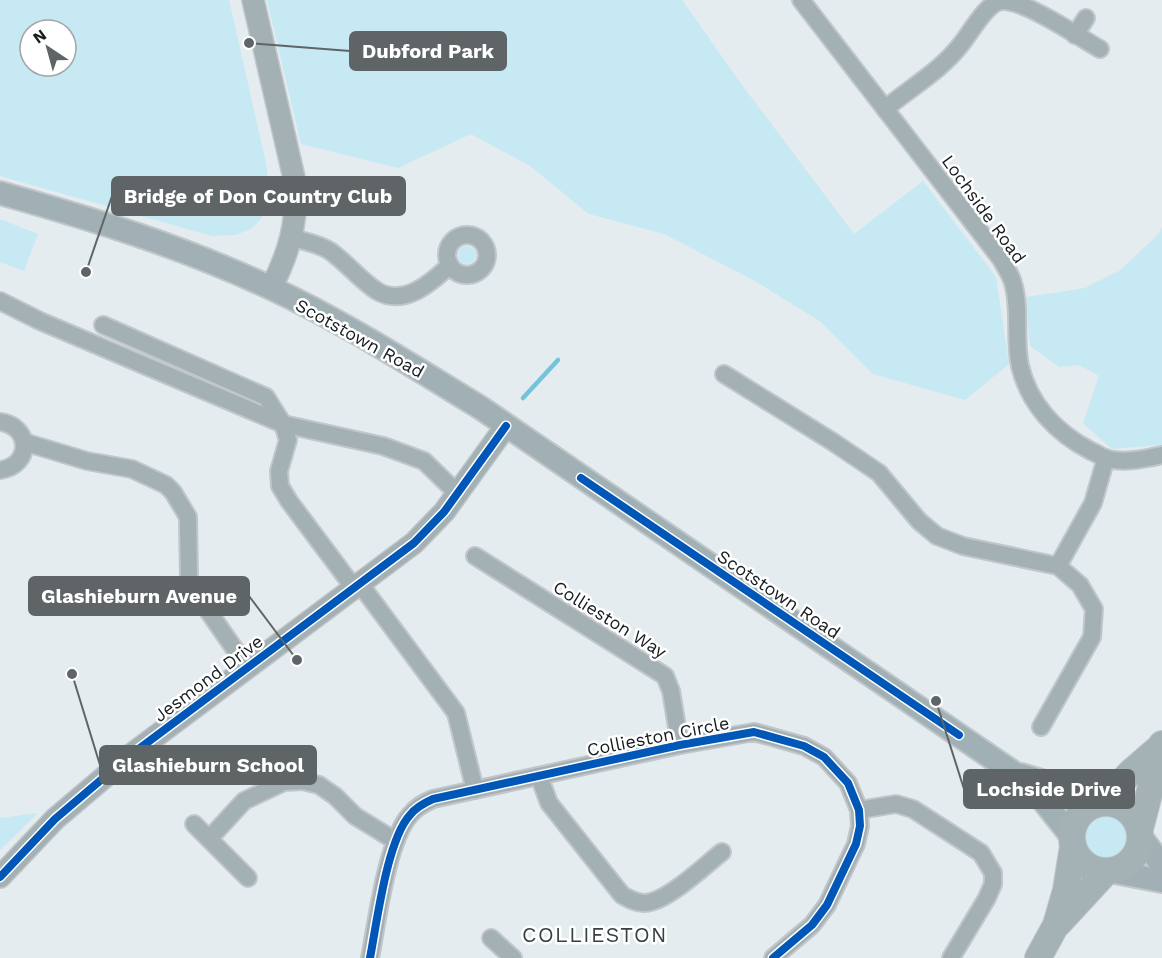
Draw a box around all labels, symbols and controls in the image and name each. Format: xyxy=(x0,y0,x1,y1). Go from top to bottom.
north arrow xyxy=(18,18,78,78)
text: N xyxy=(29,25,50,47)
callout: Dubford Park xyxy=(350,32,506,70)
text: Dubford Park xyxy=(362,39,495,63)
street label: Lochside Road xyxy=(938,151,1030,267)
callout: Bridge of Don Country Club xyxy=(112,177,405,215)
text: Bridge of Don Country Club xyxy=(124,184,392,208)
street label: Scotstown Road xyxy=(292,294,428,382)
street label: Scotstown Road xyxy=(714,545,844,643)
street label: Collieston Way xyxy=(550,576,671,663)
callout: Glashieburn Avenue xyxy=(29,577,249,615)
text: Glashieburn Avenue xyxy=(41,584,237,608)
street label: Jesmond Drive xyxy=(149,630,267,726)
street label: Collieston Circle xyxy=(585,712,731,760)
callout: Glashieburn School xyxy=(100,746,316,784)
text: Glashieburn School xyxy=(112,753,304,777)
callout: Lochside Drive xyxy=(964,770,1134,808)
text: Lochside Drive xyxy=(976,777,1122,801)
district label: COLLIESTON xyxy=(522,922,668,947)

